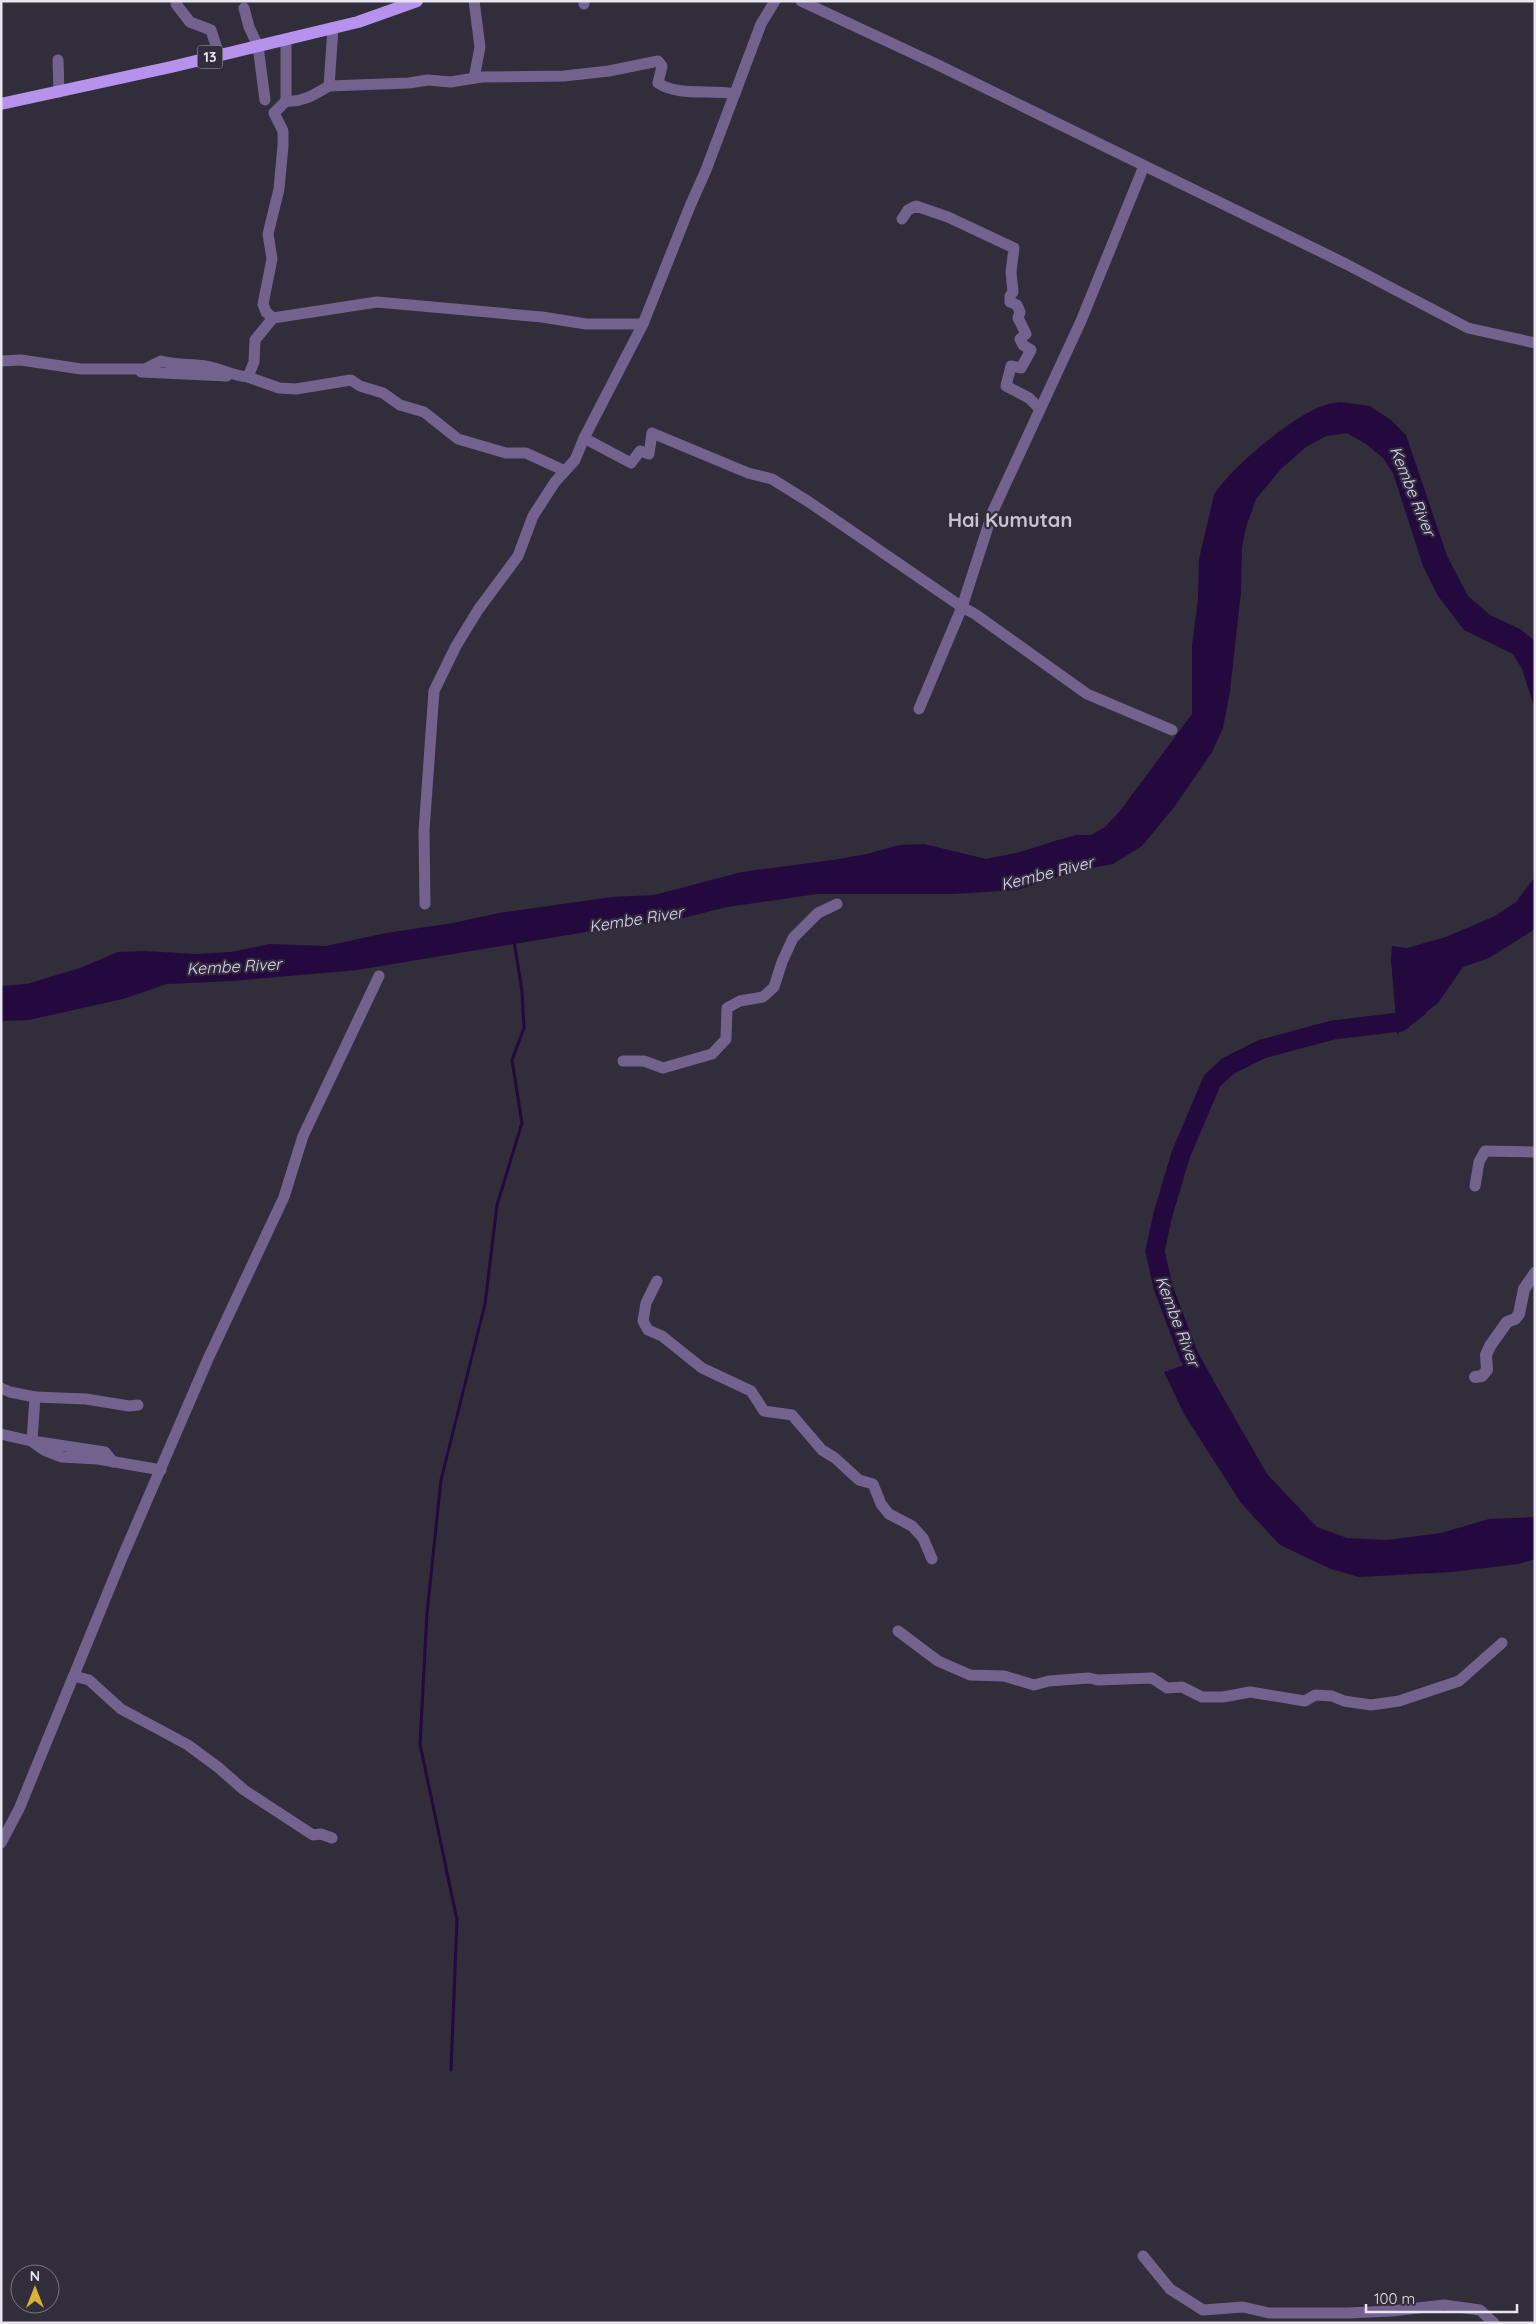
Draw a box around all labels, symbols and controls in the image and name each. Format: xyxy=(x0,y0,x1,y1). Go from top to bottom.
road number: 13 xyxy=(198,46,222,68)
water label: Kembe River xyxy=(1386,443,1441,540)
district label: Hai Kumutan xyxy=(948,507,1072,532)
water label: Kembe River xyxy=(999,851,1097,894)
water label: Kembe River xyxy=(588,901,686,936)
water label: Kembe River xyxy=(186,953,284,978)
water label: Kembe River xyxy=(1152,1273,1205,1371)
north arrow xyxy=(10,2264,60,2314)
text: N xyxy=(30,2267,40,2285)
scale bar xyxy=(1366,2282,1517,2314)
text: 100 m xyxy=(1374,2289,1415,2308)

